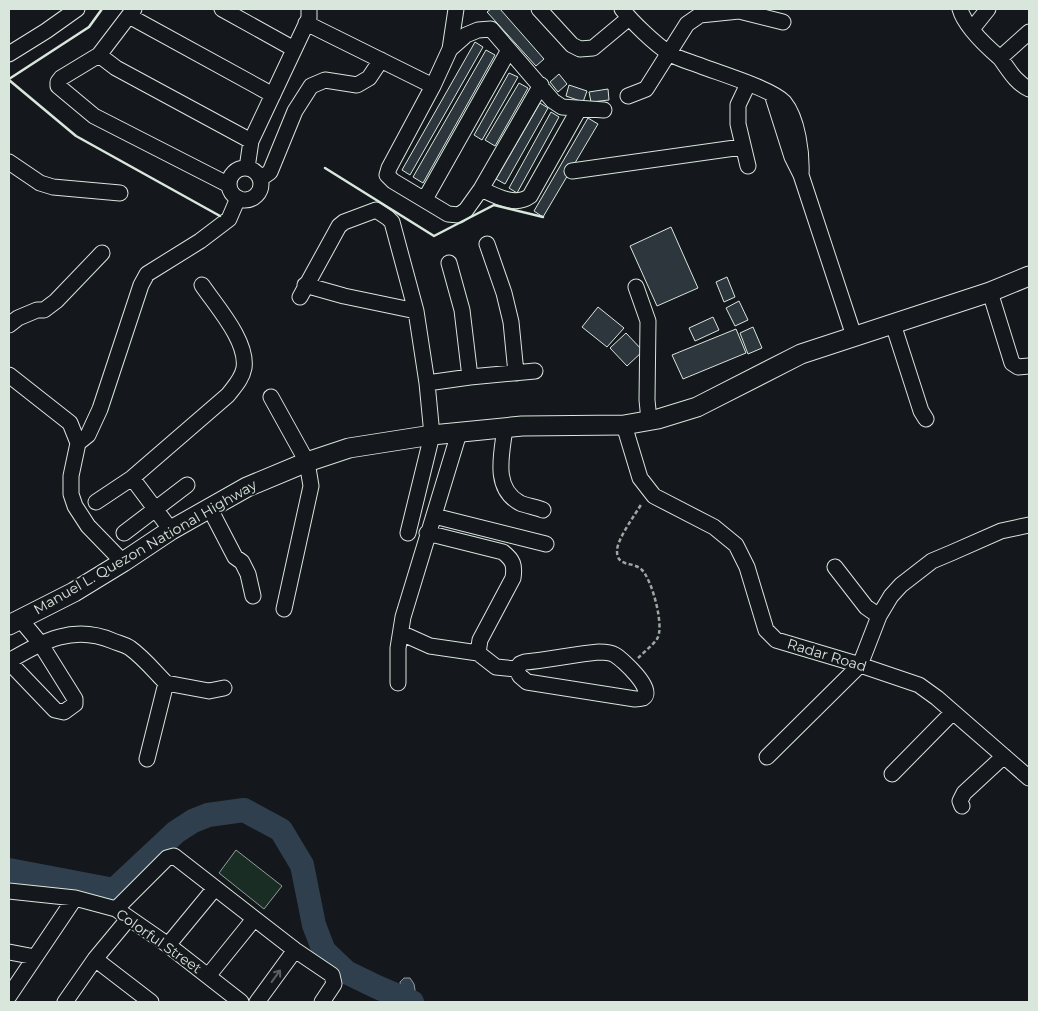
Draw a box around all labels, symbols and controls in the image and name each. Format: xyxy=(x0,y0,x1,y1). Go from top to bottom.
street label: Manuel L. Quezon National Highway xyxy=(30,475,260,619)
street label: Radar Road xyxy=(785,634,869,676)
street label: Colorful Street xyxy=(113,905,206,977)
one-way arrow xyxy=(271,969,281,983)

